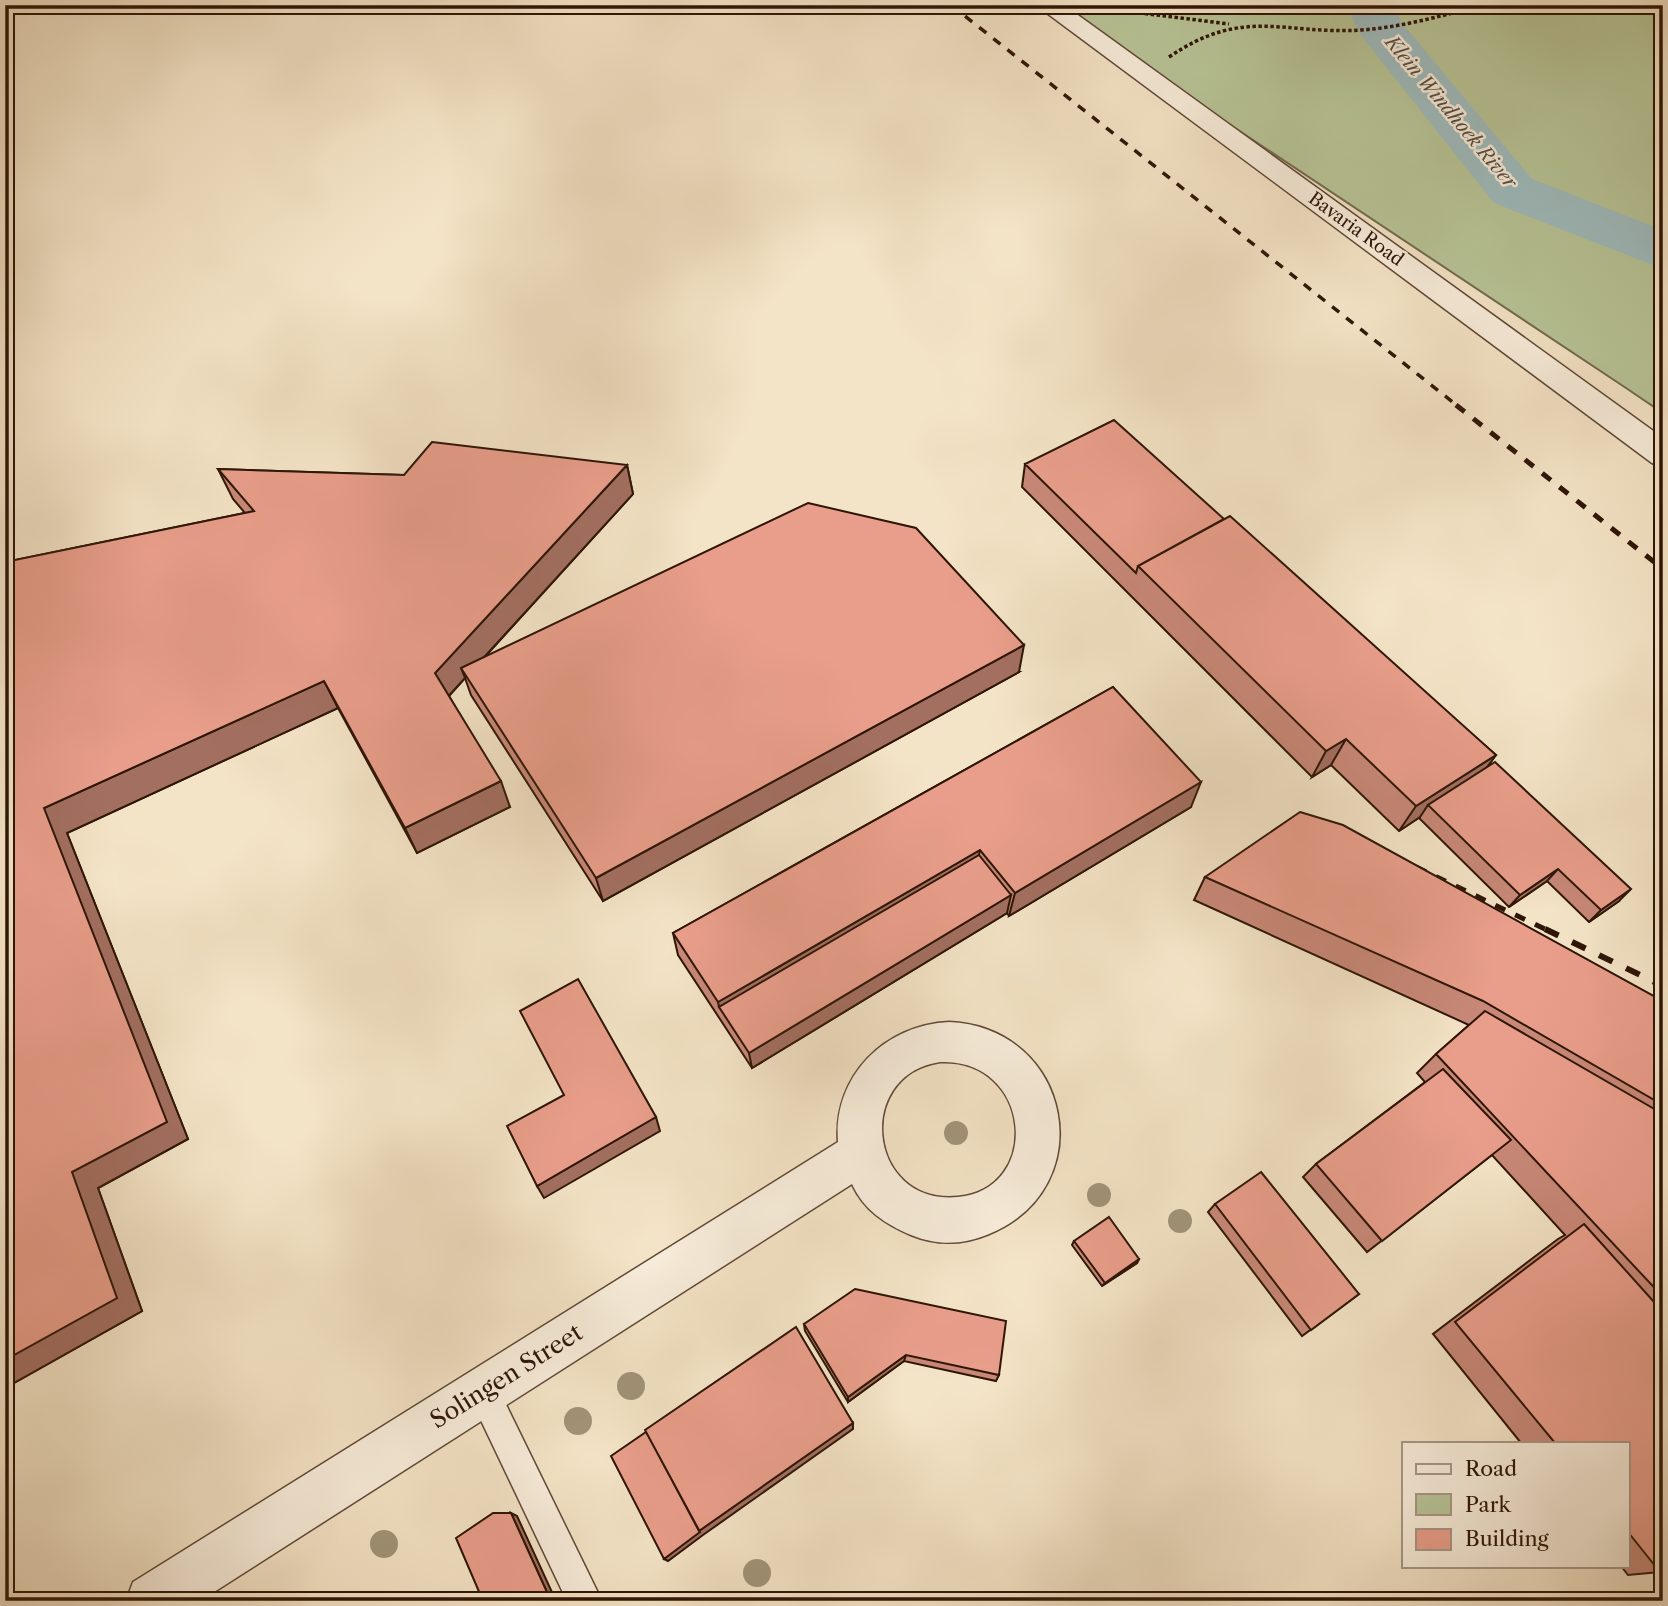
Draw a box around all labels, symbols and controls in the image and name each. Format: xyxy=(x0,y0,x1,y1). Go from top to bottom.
water label: Klein Windhoek River xyxy=(1379,29,1522,194)
street label: Bavaria Road xyxy=(1304,187,1408,271)
street label: Solingen Street xyxy=(425,1317,588,1434)
legend xyxy=(1402,1442,1630,1568)
text: Road xyxy=(1465,1456,1517,1481)
text: Park xyxy=(1465,1492,1511,1517)
text: Building xyxy=(1465,1526,1550,1551)

